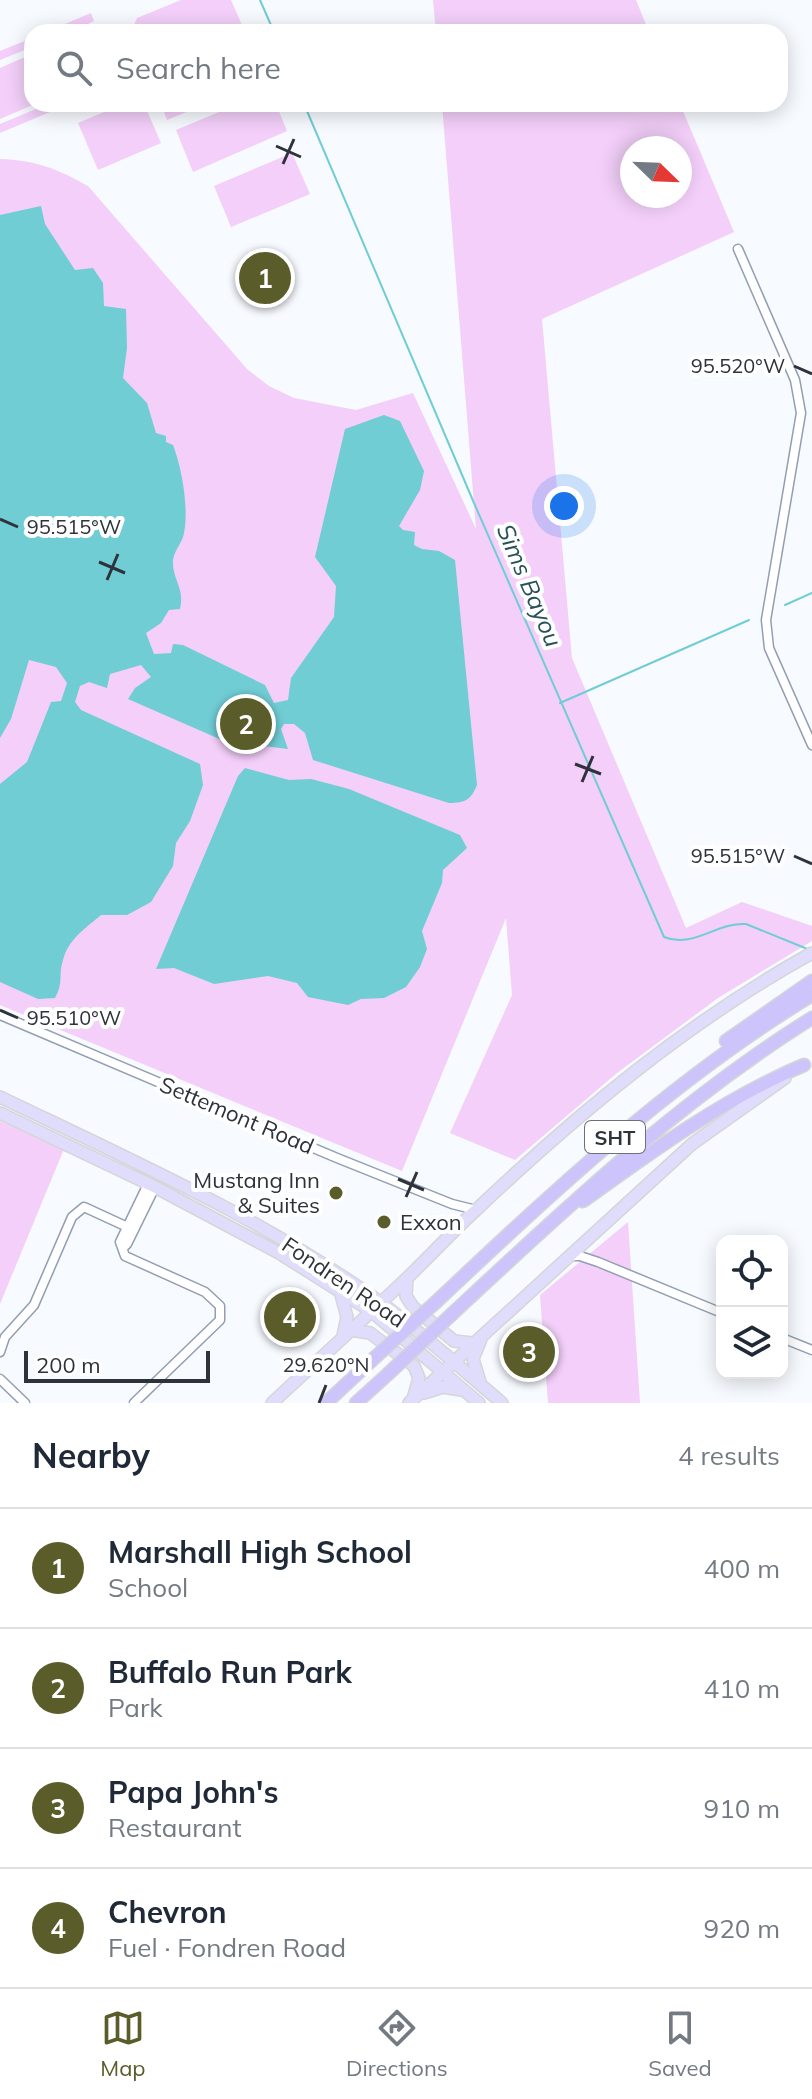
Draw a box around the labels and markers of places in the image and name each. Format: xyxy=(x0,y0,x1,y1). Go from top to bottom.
pin: 1 xyxy=(239,248,291,308)
pin: 2 xyxy=(220,694,272,754)
place label: Mustang Inn & Suites xyxy=(193,1166,320,1219)
marker: Mustang Inn & Suites xyxy=(327,1184,345,1202)
place label: Exxon xyxy=(400,1208,462,1236)
marker: Exxon xyxy=(375,1213,393,1231)
pin: 4 xyxy=(264,1287,316,1347)
pin: 3 xyxy=(503,1322,555,1382)

